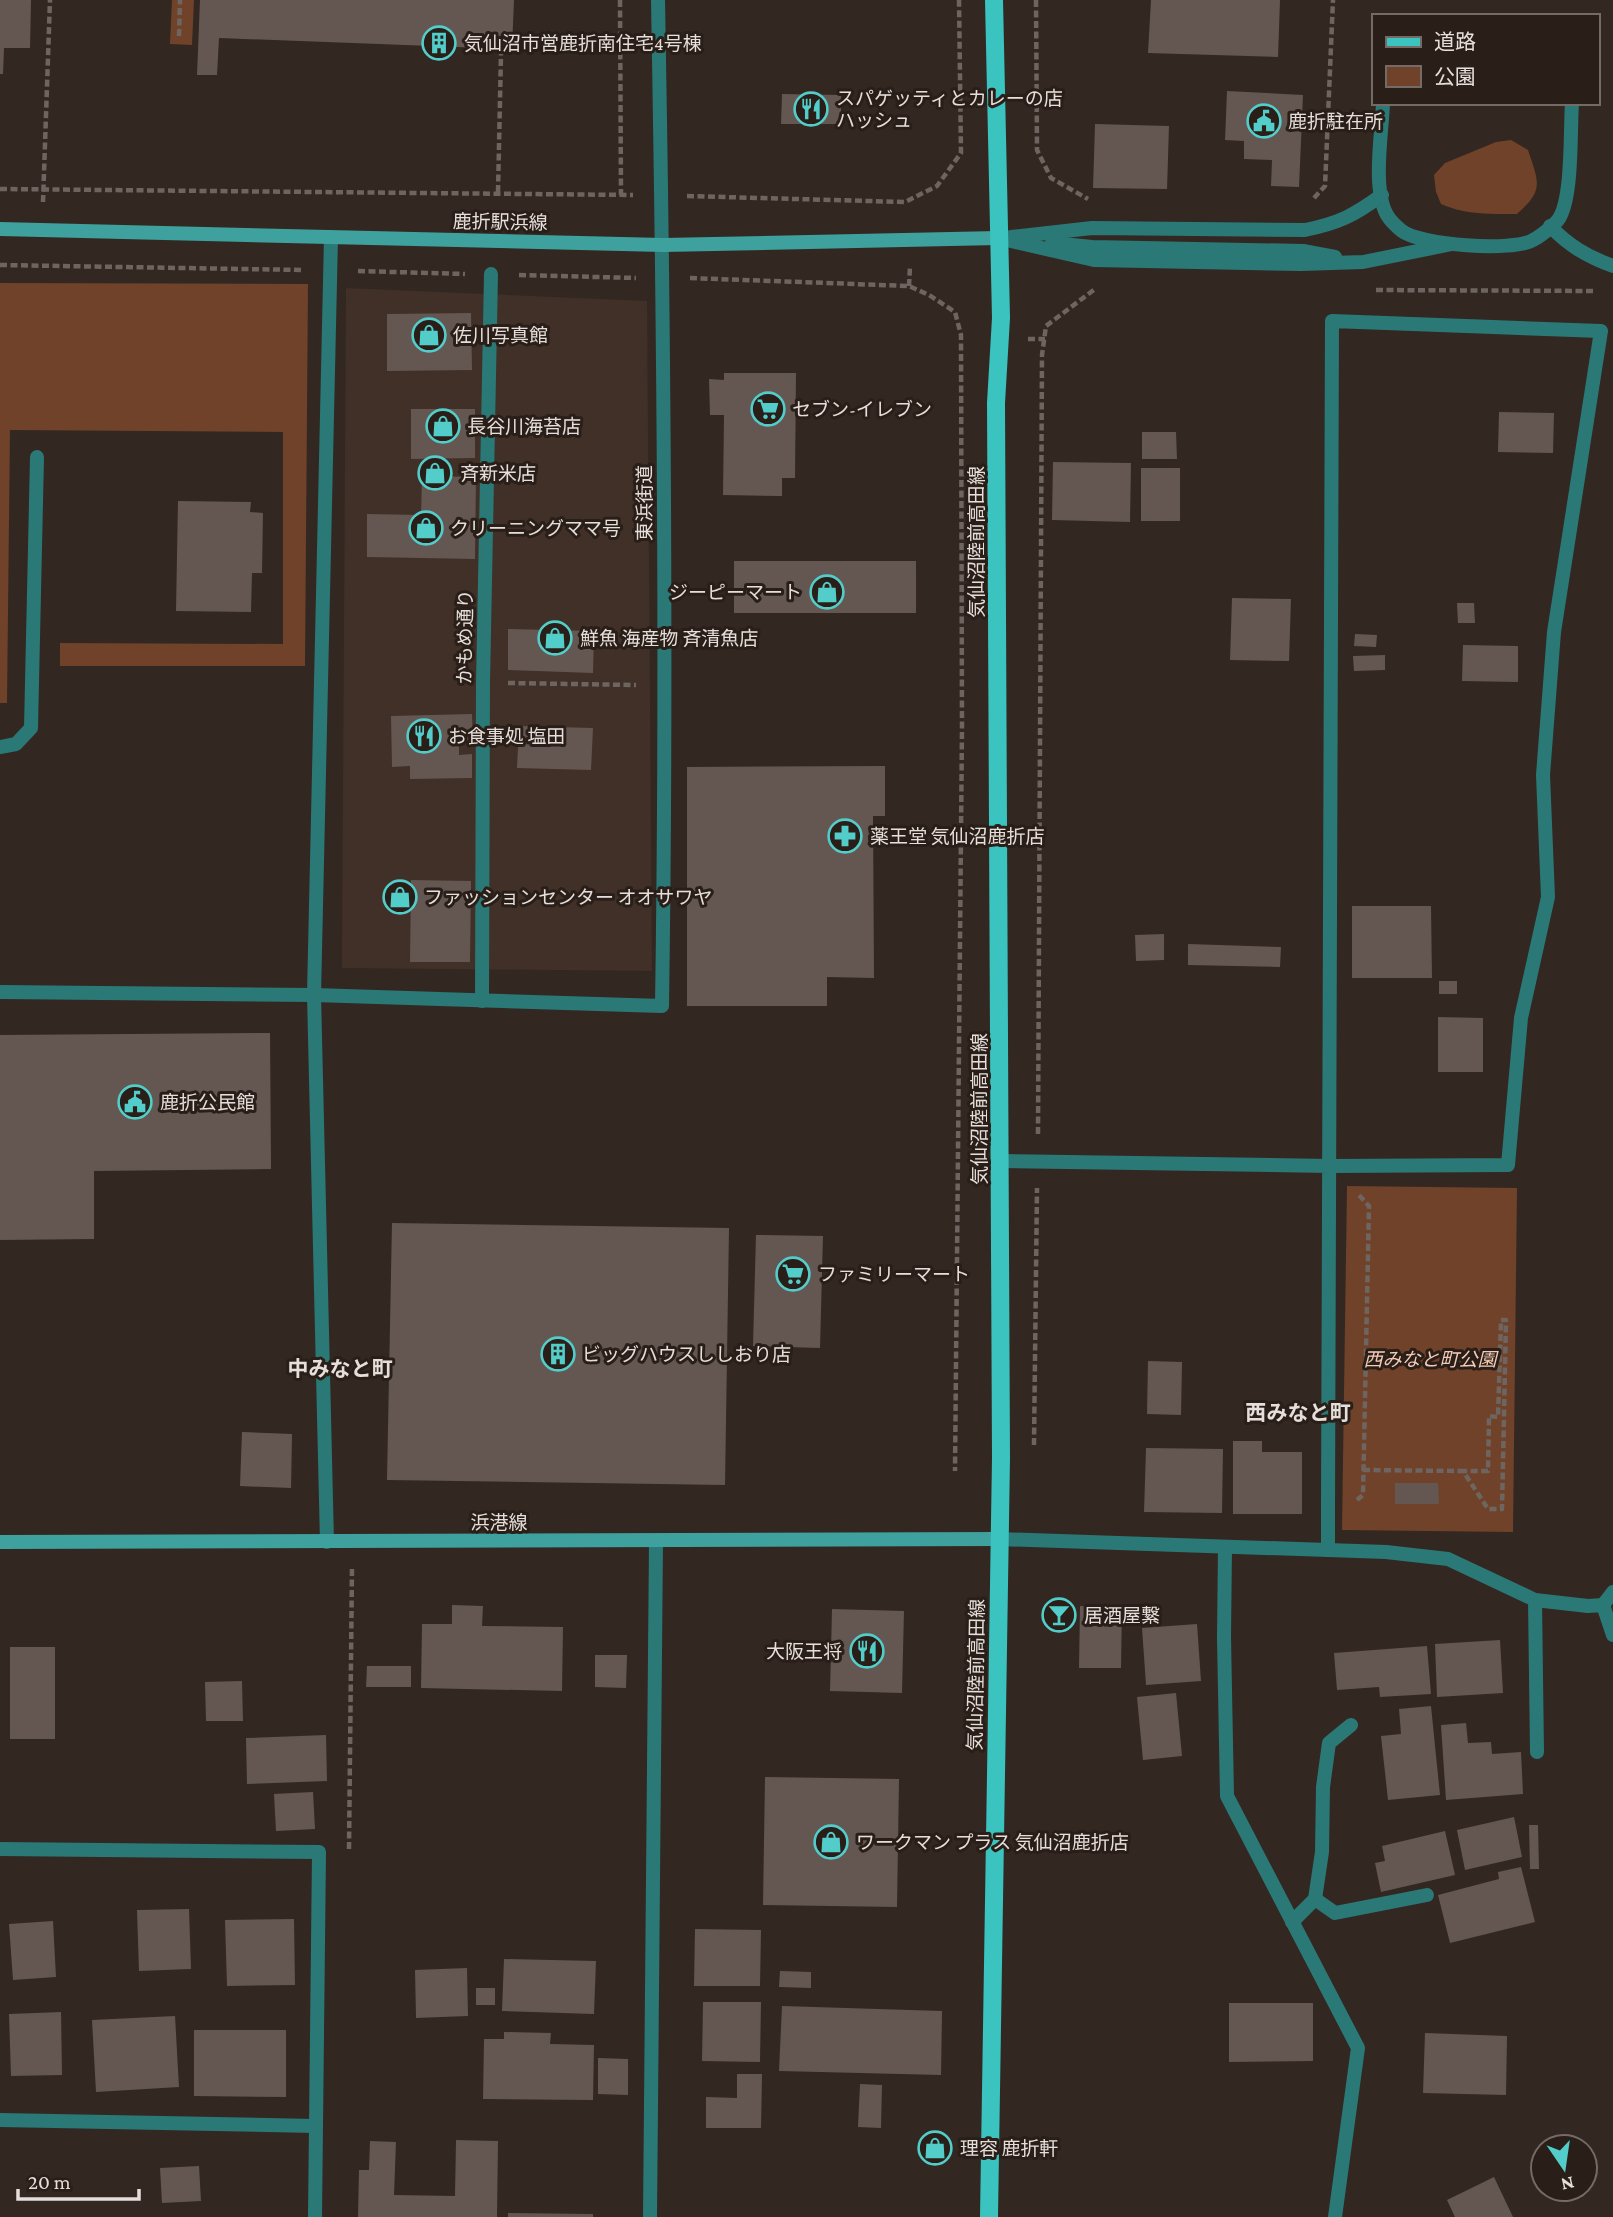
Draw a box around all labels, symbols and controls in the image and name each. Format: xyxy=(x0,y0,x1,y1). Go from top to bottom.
legend xyxy=(1372,14,1599,105)
building icon: 気仙沼市営鹿折南住宅4号棟 xyxy=(420,24,458,62)
text: 道路 xyxy=(1434,30,1476,54)
place label: 気仙沼市営鹿折南住宅4号棟 xyxy=(464,33,702,54)
text: 公園 xyxy=(1434,65,1476,89)
place label: スパゲッティとカレーの店 ハッシュ xyxy=(836,88,1063,131)
restaurant icon: スパゲッティとカレーの店 ハッシュ xyxy=(792,90,830,128)
public building icon: 鹿折駐在所 xyxy=(1245,102,1283,140)
place label: 鹿折駐在所 xyxy=(1288,111,1383,132)
street label: 鹿折駅浜線 xyxy=(452,211,548,233)
shop icon: 佐川写真館 xyxy=(410,316,448,354)
place label: 佐川写真館 xyxy=(453,325,548,346)
supermarket icon: セブン-イレブン xyxy=(749,390,787,428)
place label: セブン-イレブン xyxy=(792,399,932,420)
shop icon: 長谷川海苔店 xyxy=(424,407,462,445)
place label: 長谷川海苔店 xyxy=(467,416,581,437)
shop icon: 斉新米店 xyxy=(416,454,454,492)
place label: 斉新米店 xyxy=(460,463,536,484)
street label: 東浜街道 xyxy=(634,465,655,541)
street label: 気仙沼陸前高田線 xyxy=(966,466,987,618)
shop icon: クリーニングママ号 xyxy=(407,509,445,547)
place label: クリーニングママ号 xyxy=(450,518,621,539)
shop icon: ジーピーマート xyxy=(808,573,846,611)
place label: ジーピーマート xyxy=(669,582,802,603)
street label: かもめ通り xyxy=(454,589,476,685)
shop icon: 鮮魚 海産物 斉清魚店 xyxy=(536,619,574,657)
place label: 鮮魚 海産物 斉清魚店 xyxy=(580,628,758,649)
restaurant icon: お食事処 塩田 xyxy=(405,717,443,755)
place label: お食事処 塩田 xyxy=(448,726,566,747)
pharmacy icon: 薬王堂 気仙沼鹿折店 xyxy=(826,817,864,855)
place label: 薬王堂 気仙沼鹿折店 xyxy=(870,826,1045,847)
shop icon: ファッションセンター オオサワヤ xyxy=(381,878,419,916)
place label: ファッションセンター オオサワヤ xyxy=(424,887,713,908)
street label: 気仙沼陸前高田線 xyxy=(969,1033,990,1185)
public building icon: 鹿折公民館 xyxy=(116,1083,154,1121)
place label: 鹿折公民館 xyxy=(160,1092,255,1113)
supermarket icon: ファミリーマート xyxy=(774,1255,812,1293)
place label: ファミリーマート xyxy=(818,1264,970,1285)
building icon: ビッグハウスししおり店 xyxy=(539,1335,577,1373)
place label: ビッグハウスししおり店 xyxy=(582,1344,791,1365)
park label: 西みなと町公園 xyxy=(1363,1349,1499,1370)
district label: 中みなと町 xyxy=(288,1357,393,1381)
district label: 西みなと町 xyxy=(1246,1401,1351,1425)
street label: 浜港線 xyxy=(470,1512,528,1533)
bar icon: 居酒屋繋 xyxy=(1040,1596,1078,1634)
street label: 気仙沼陸前高田線 xyxy=(964,1599,988,1751)
place label: 居酒屋繋 xyxy=(1084,1605,1160,1626)
restaurant icon: 大阪王将 xyxy=(848,1632,886,1670)
place label: 大阪王将 xyxy=(766,1641,842,1662)
shop icon: ワークマン プラス 気仙沼鹿折店 xyxy=(812,1823,850,1861)
place label: ワークマン プラス 気仙沼鹿折店 xyxy=(856,1832,1129,1853)
shop icon: 理容 鹿折軒 xyxy=(916,2129,954,2167)
north arrow xyxy=(1529,2133,1599,2203)
place label: 理容 鹿折軒 xyxy=(960,2138,1059,2159)
scale bar xyxy=(18,2158,138,2202)
text: 20 m xyxy=(28,2170,71,2194)
text: N xyxy=(1559,2172,1576,2196)

